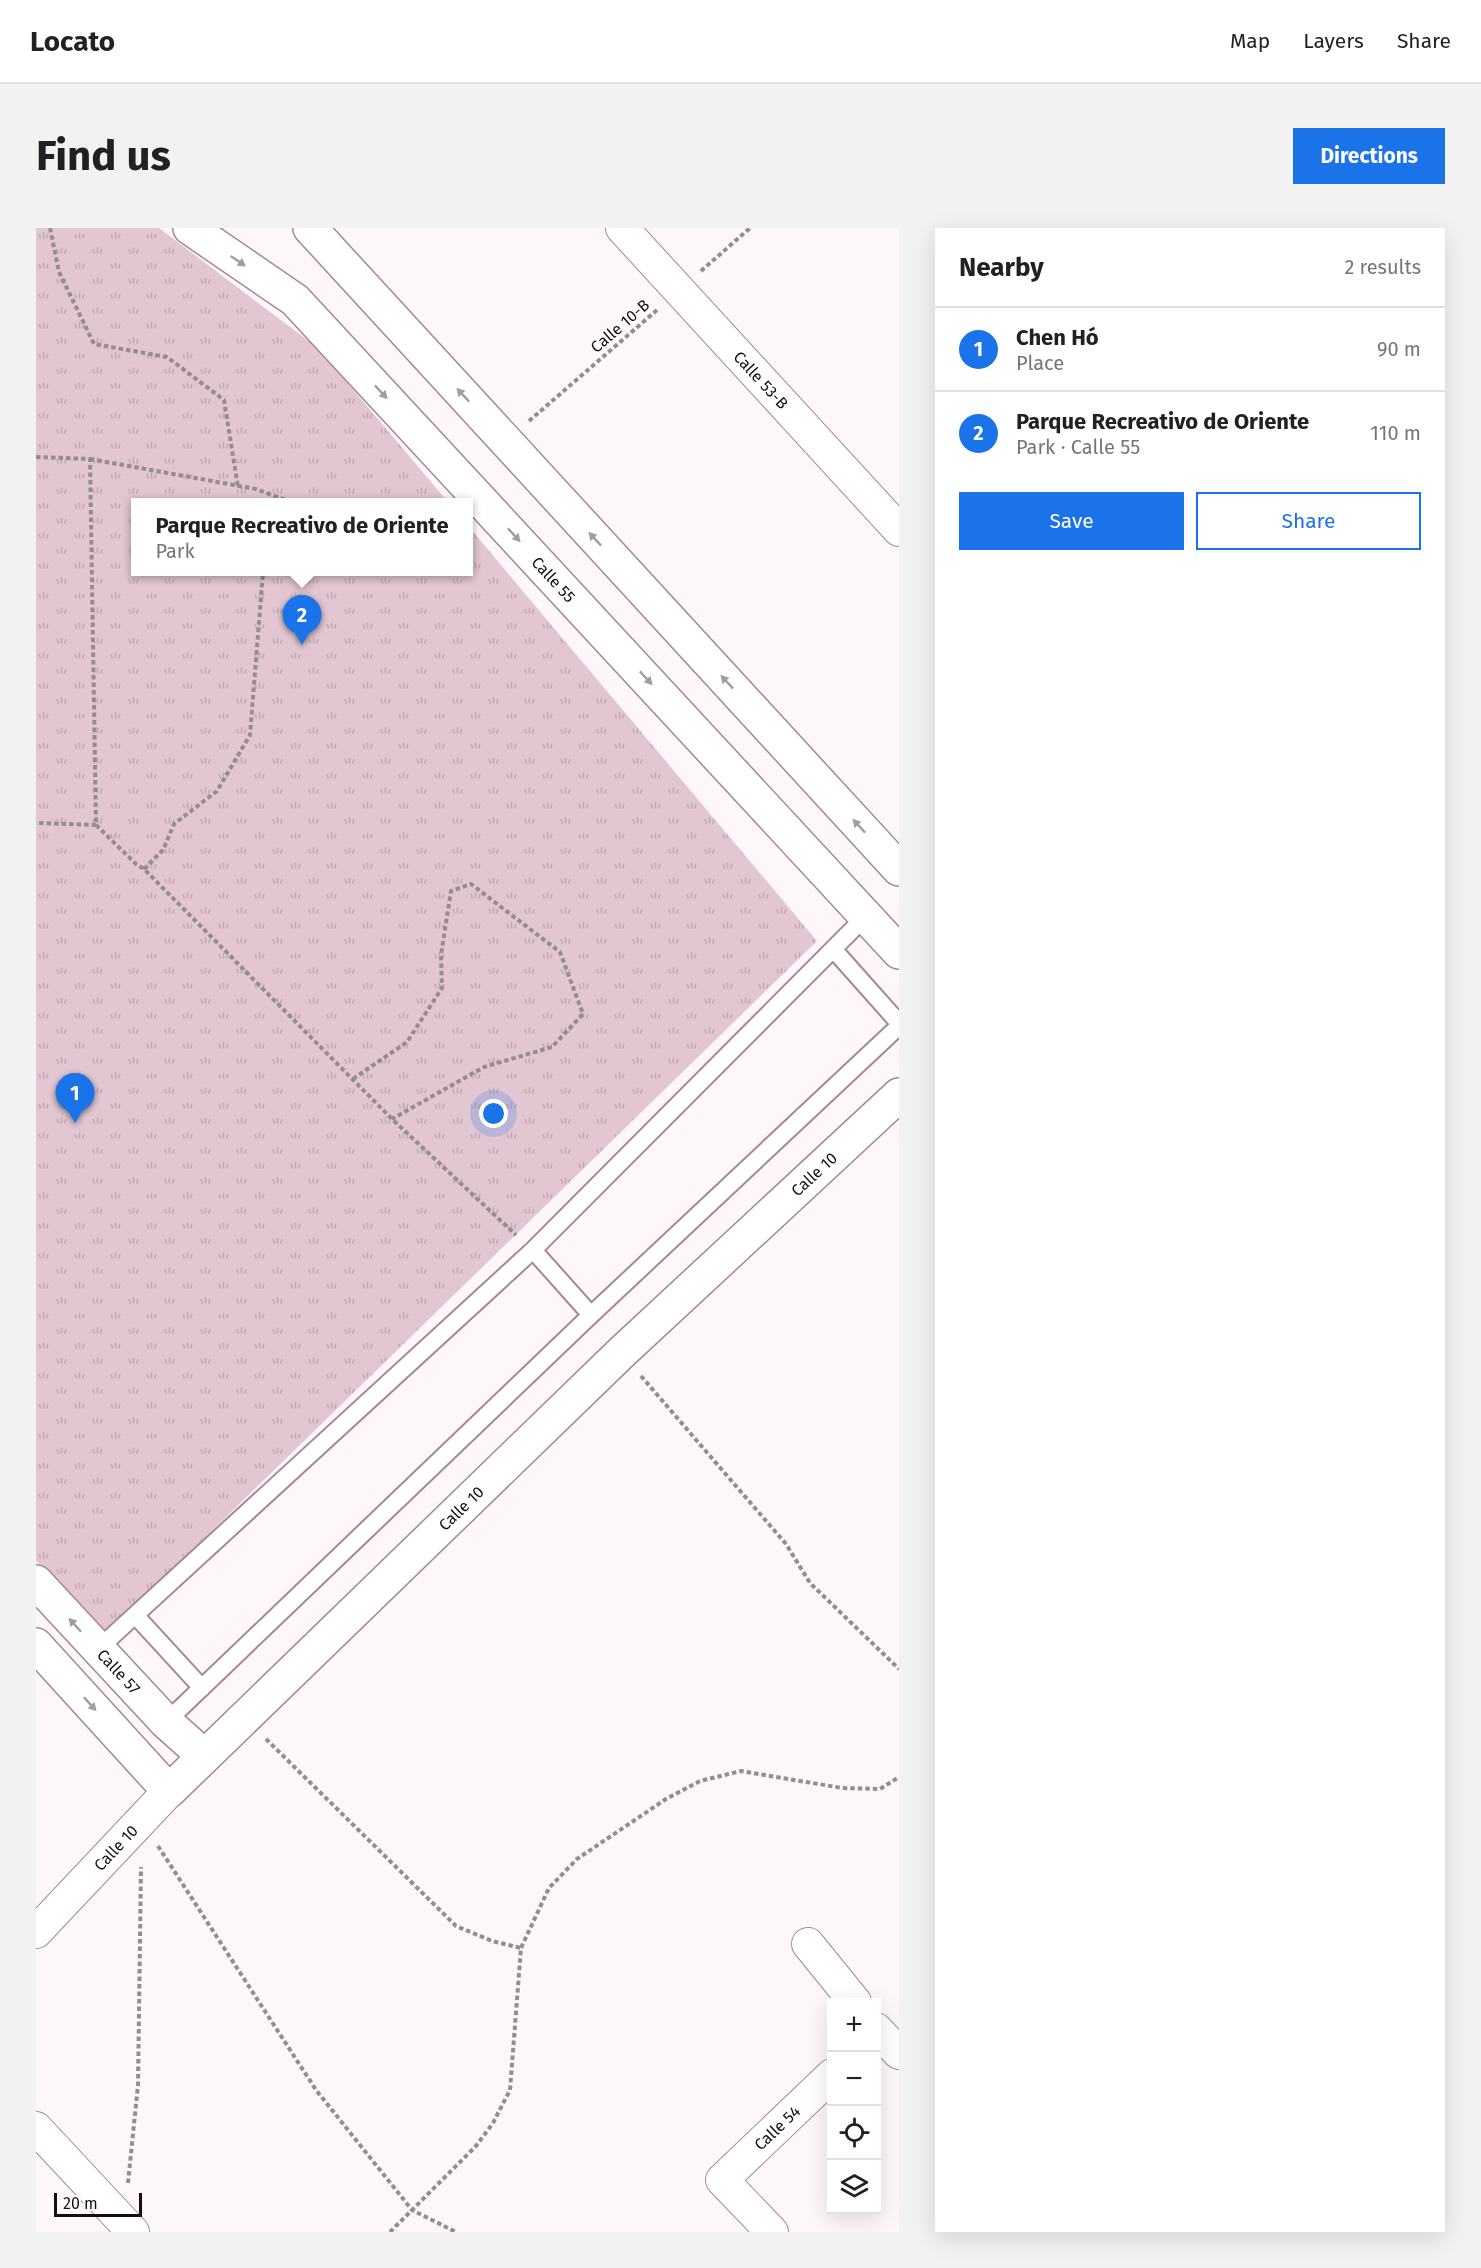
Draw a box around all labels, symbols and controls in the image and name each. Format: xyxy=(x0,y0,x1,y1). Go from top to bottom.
text: Locato xyxy=(30,25,115,58)
text: Map xyxy=(1230,28,1270,54)
text: Layers xyxy=(1303,28,1364,54)
text: Share xyxy=(1397,28,1451,54)
button: Directions xyxy=(1293,128,1445,184)
text: Find us xyxy=(36,131,171,181)
text: Nearby xyxy=(959,252,1044,283)
one-way arrow xyxy=(230,255,246,266)
text: 2 results xyxy=(1344,255,1421,279)
street label: Calle 10-B xyxy=(587,295,653,357)
text: Chen Hó xyxy=(1016,324,1099,351)
text: 1 xyxy=(974,337,983,361)
text: 90 m xyxy=(1377,337,1421,361)
street label: Calle 53-B xyxy=(730,347,793,413)
text: Place xyxy=(1016,351,1064,375)
one-way arrow xyxy=(374,384,387,399)
one-way arrow xyxy=(456,388,470,403)
text: Parque Recreativo de Oriente xyxy=(1016,408,1309,435)
text: 2 xyxy=(973,421,984,445)
text: 110 m xyxy=(1370,421,1421,445)
text: Park · Calle 55 xyxy=(1016,435,1140,459)
button: Save xyxy=(959,492,1184,550)
button: Share xyxy=(1196,492,1421,550)
popup xyxy=(131,498,473,576)
text: Parque Recreativo de Oriente xyxy=(155,512,449,539)
one-way arrow xyxy=(507,527,521,542)
one-way arrow xyxy=(589,532,603,546)
text: Park xyxy=(155,539,195,563)
street label: Calle 55 xyxy=(528,552,580,606)
pin: 2 xyxy=(282,596,322,645)
one-way arrow xyxy=(639,670,653,684)
one-way arrow xyxy=(721,675,735,689)
one-way arrow xyxy=(853,819,867,833)
pin: 1 xyxy=(56,1074,94,1123)
your location xyxy=(479,1099,508,1128)
street label: Calle 10 xyxy=(787,1148,841,1200)
street label: Calle 10 xyxy=(434,1482,488,1534)
one-way arrow xyxy=(69,1618,82,1633)
street label: Calle 57 xyxy=(94,1645,144,1698)
one-way arrow xyxy=(83,1696,96,1711)
street label: Calle 10 xyxy=(90,1821,142,1874)
map controls xyxy=(827,1998,881,2214)
button: + xyxy=(827,1998,881,2052)
button: − xyxy=(827,2052,881,2106)
street label: Calle 54 xyxy=(750,2101,804,2154)
button: locate xyxy=(827,2106,881,2160)
button: layers xyxy=(827,2160,881,2214)
scale bar xyxy=(54,2190,142,2218)
text: 20 m xyxy=(63,2194,98,2213)

